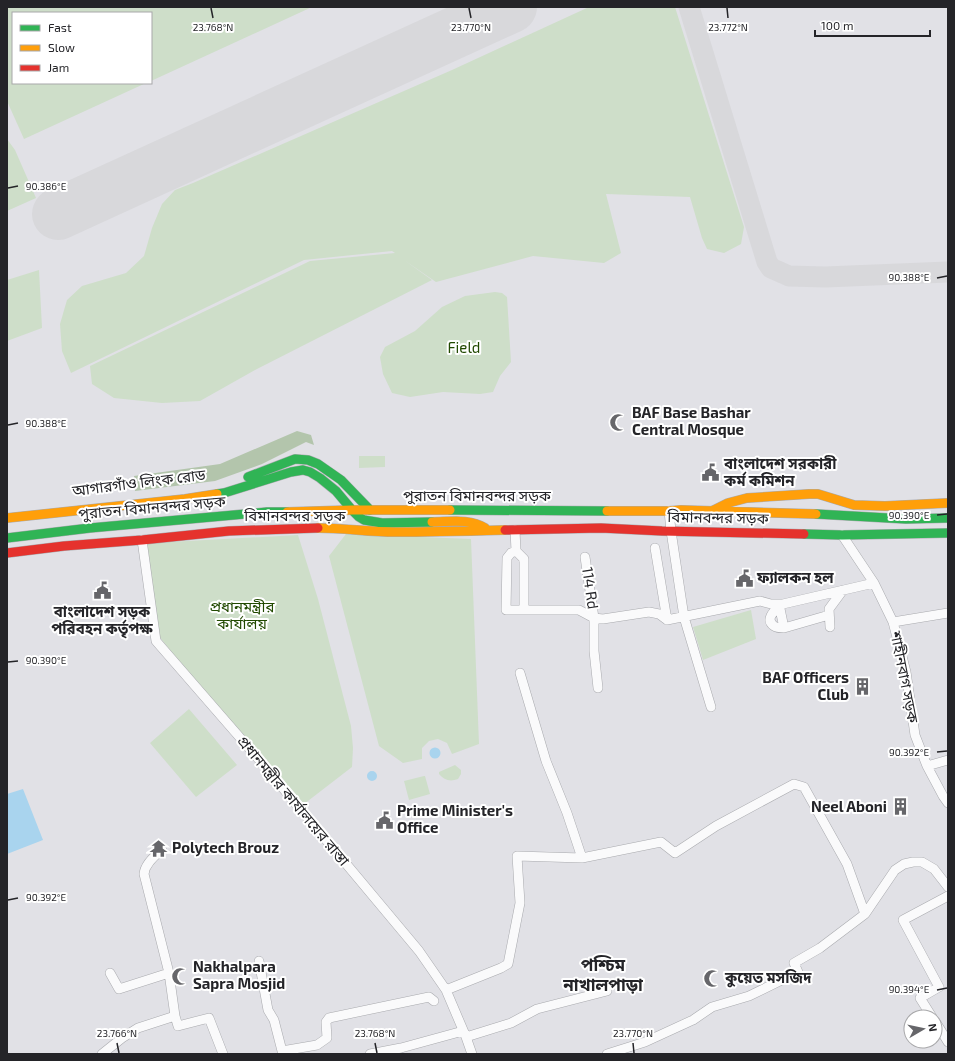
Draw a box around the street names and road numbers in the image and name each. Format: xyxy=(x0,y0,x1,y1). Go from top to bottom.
street label: আগারগাঁও লিংক রোড xyxy=(70,465,207,499)
street label: পুরাতন বিমানবন্দর সড়ক xyxy=(403,486,552,505)
street label: পুরাতন বিমানবন্দর সড়ক xyxy=(77,492,227,523)
street label: বিমানবন্দর সড়ক xyxy=(243,506,347,524)
street label: বিমানবন্দর সড়ক xyxy=(666,507,770,527)
street label: 114 Rd xyxy=(579,566,603,610)
street label: শাহীনবাগ সড়ক xyxy=(887,628,923,725)
street label: প্রধানমন্ত্রীর কার্যালয়ের রাস্তা xyxy=(234,732,354,870)

